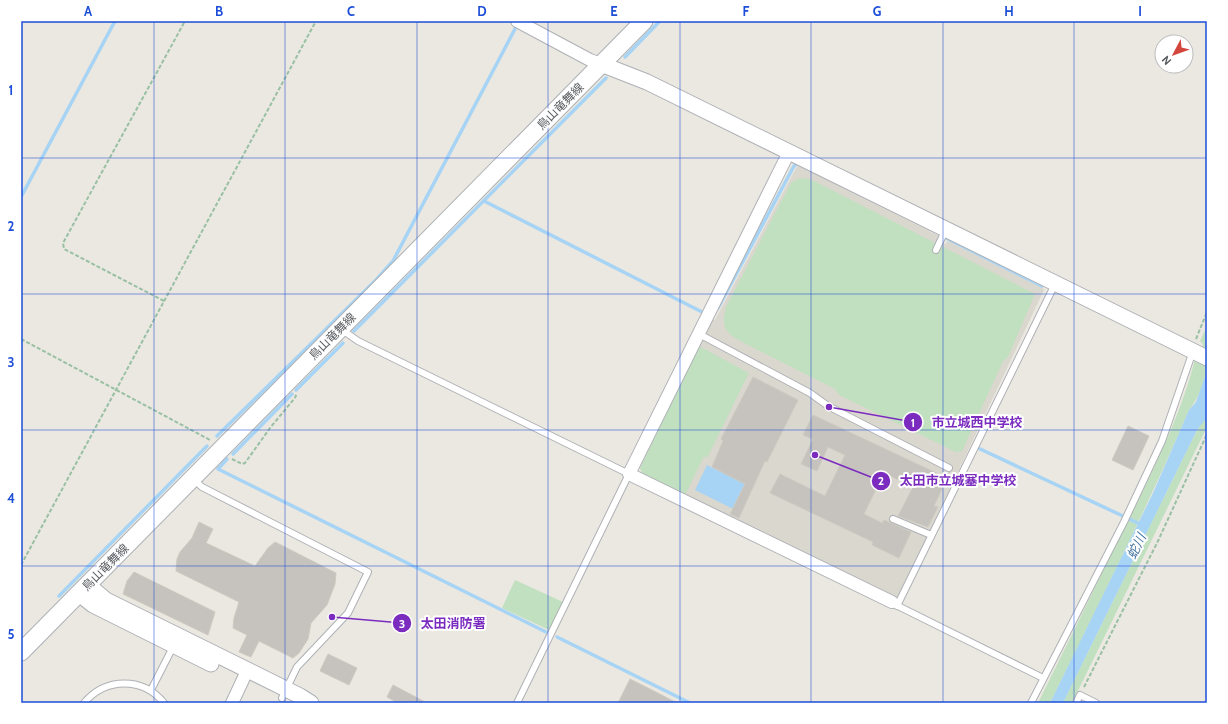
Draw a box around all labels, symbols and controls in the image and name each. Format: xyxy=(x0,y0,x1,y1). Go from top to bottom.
text: A xyxy=(84,3,93,19)
text: B xyxy=(215,3,223,19)
text: C xyxy=(347,3,355,19)
text: D xyxy=(477,3,487,19)
text: E xyxy=(610,3,618,19)
text: F xyxy=(743,3,750,19)
text: G xyxy=(873,3,882,19)
text: H xyxy=(1004,3,1014,19)
text: I xyxy=(1138,3,1142,19)
north arrow xyxy=(1154,34,1194,74)
text: N xyxy=(1159,53,1174,68)
street label: 鳥山竜舞線 xyxy=(533,79,587,133)
text: 1 xyxy=(9,82,13,98)
text: 2 xyxy=(8,218,15,234)
street label: 鳥山竜舞線 xyxy=(305,309,359,363)
text: 3 xyxy=(7,354,15,370)
callout: 市立城西中学校 xyxy=(903,410,1030,435)
text: 市立城西中学校 xyxy=(931,414,1023,430)
text: 1 xyxy=(911,415,915,430)
callout: 太田市立城塞中学校 xyxy=(871,468,1024,493)
text: 太田市立城塞中学校 xyxy=(899,472,1017,488)
text: 2 xyxy=(878,473,884,488)
text: 4 xyxy=(7,490,15,506)
water label: 蛇川 xyxy=(1123,529,1150,561)
street label: 鳥山竜舞線 xyxy=(78,540,132,594)
callout: 太田消防署 xyxy=(392,611,493,636)
text: 太田消防署 xyxy=(420,615,486,631)
text: 3 xyxy=(399,616,405,631)
text: 5 xyxy=(8,626,15,642)

